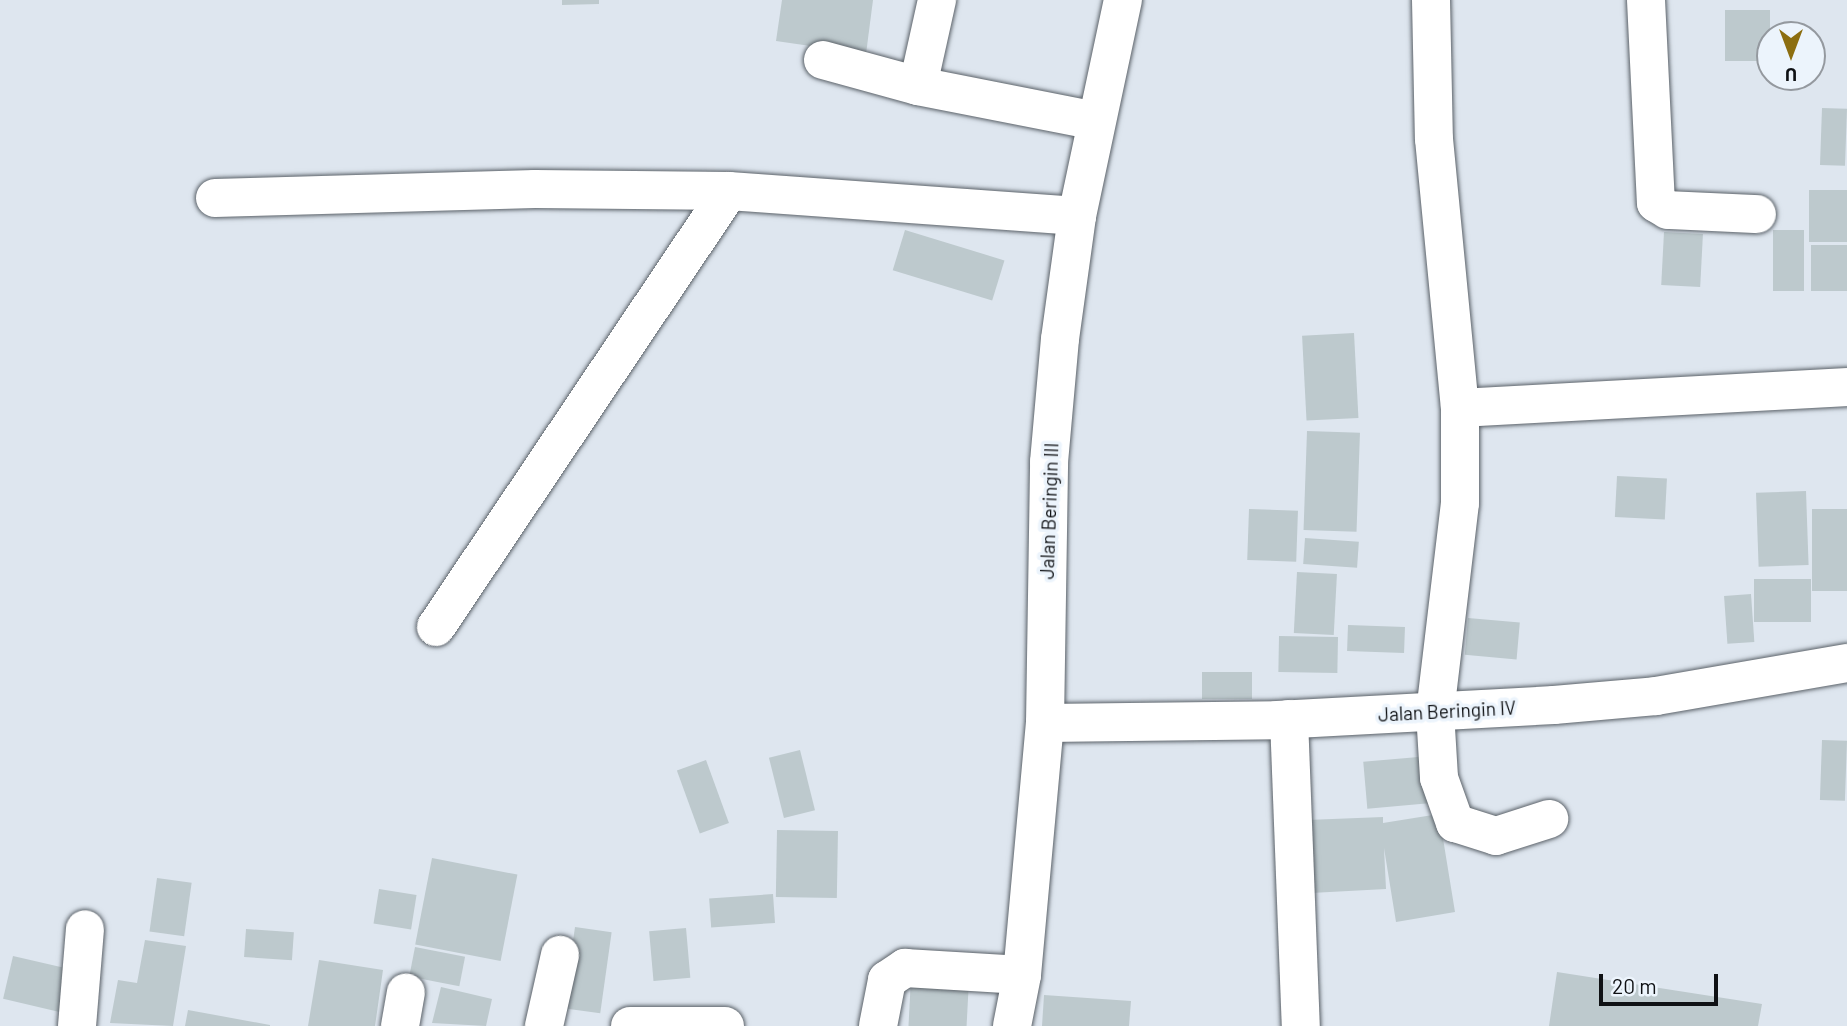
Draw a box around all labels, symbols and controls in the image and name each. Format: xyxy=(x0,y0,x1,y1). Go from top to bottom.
north arrow xyxy=(1756,21,1826,91)
text: U xyxy=(1785,64,1797,87)
street label: Jalan Beringin III xyxy=(1035,442,1063,580)
street label: Jalan Beringin IV xyxy=(1377,696,1517,726)
scale bar xyxy=(1602,960,1721,1004)
text: 20 m xyxy=(1612,973,1657,998)

